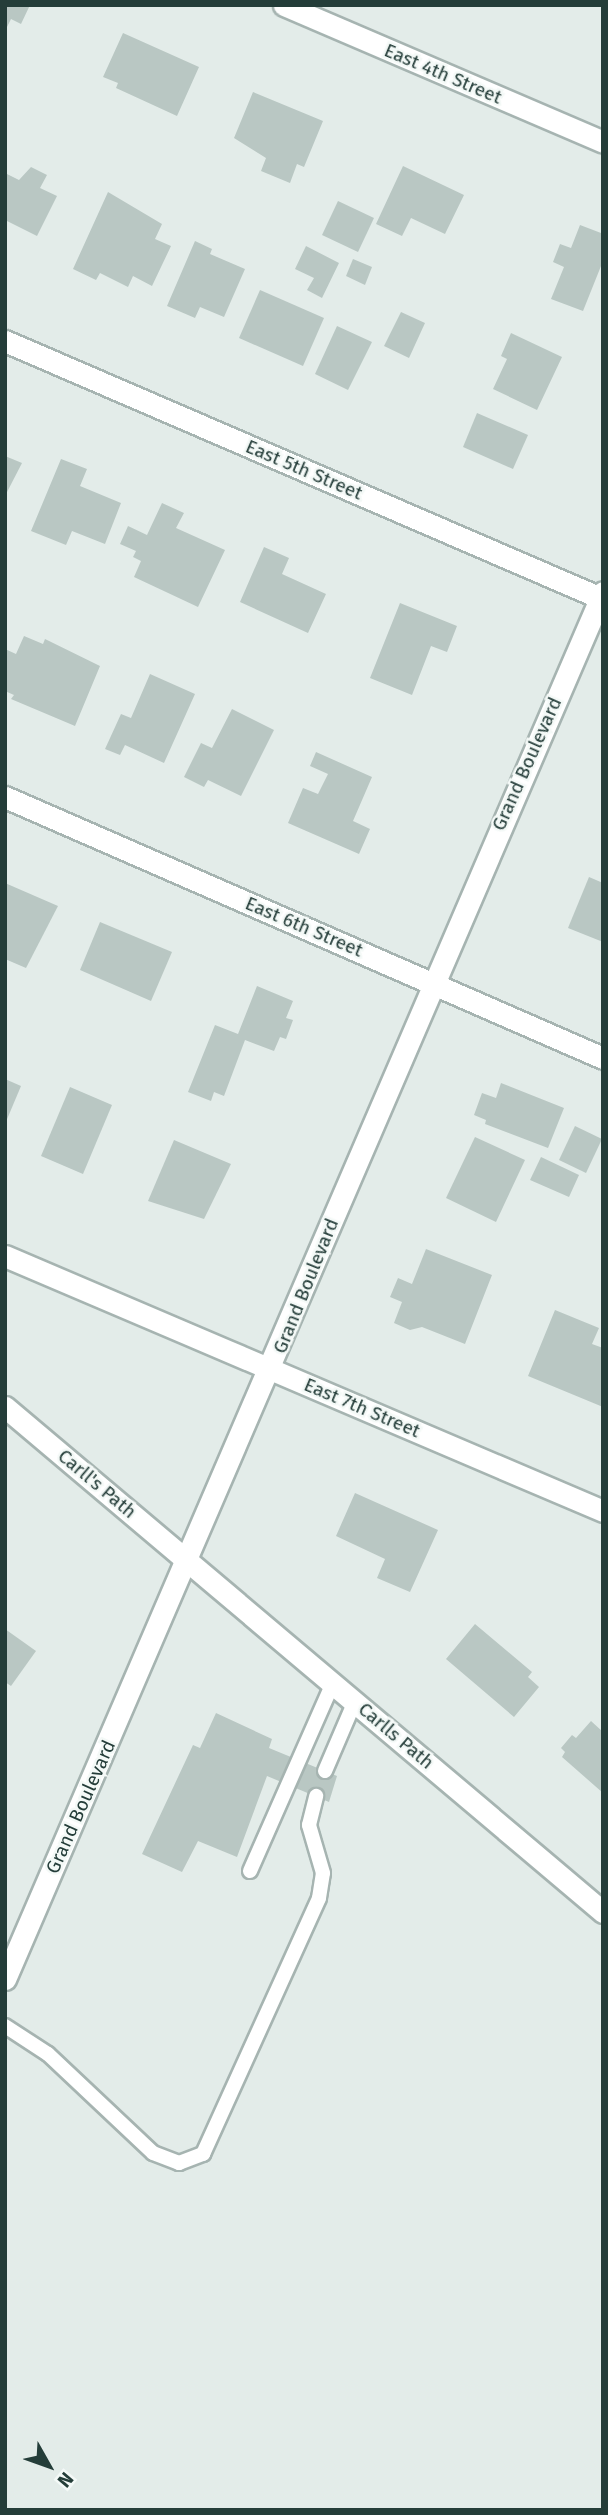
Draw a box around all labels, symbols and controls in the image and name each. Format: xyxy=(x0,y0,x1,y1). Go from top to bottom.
street label: East 4th Street xyxy=(381,39,505,109)
street label: East 5th Street xyxy=(242,435,366,505)
street label: Grand Boulevard xyxy=(487,694,567,834)
street label: East 6th Street xyxy=(242,892,366,962)
street label: Grand Boulevard xyxy=(269,1215,343,1357)
street label: East 7th Street xyxy=(301,1373,423,1443)
street label: Carll's Path xyxy=(53,1445,141,1523)
street label: Carlls Path xyxy=(354,1698,438,1774)
street label: Grand Boulevard xyxy=(41,1737,121,1877)
north arrow xyxy=(14,2431,84,2501)
text: N xyxy=(53,2468,78,2492)

